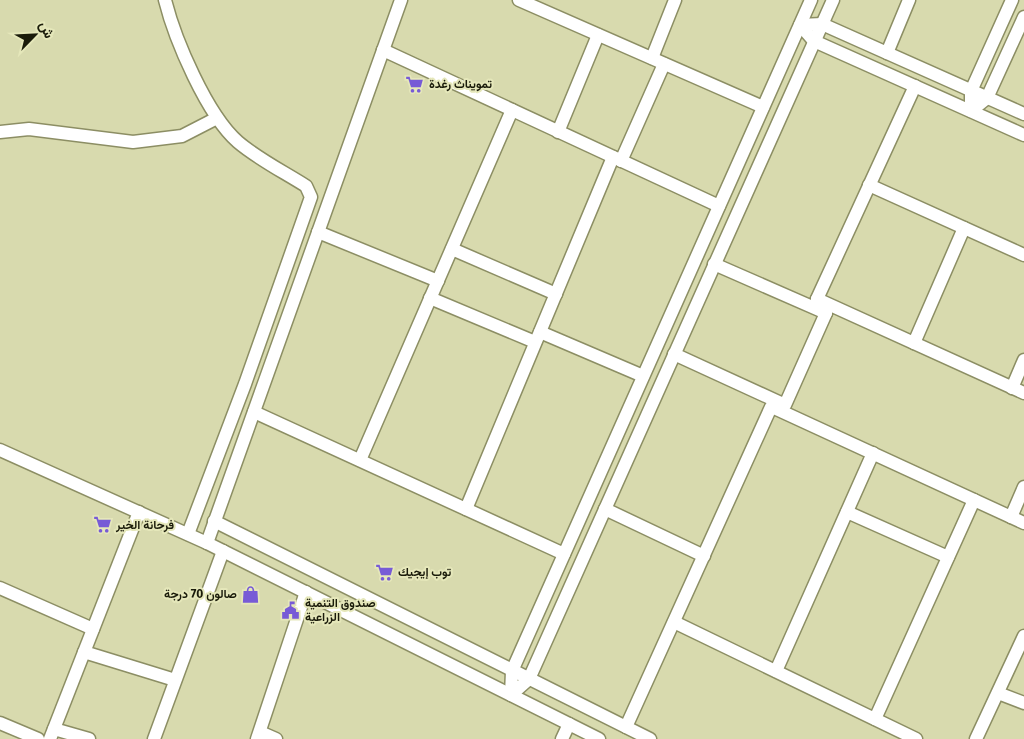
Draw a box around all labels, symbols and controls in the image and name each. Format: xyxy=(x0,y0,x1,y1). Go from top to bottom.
north arrow xyxy=(10,10,60,60)
text: ش xyxy=(35,19,58,41)
supermarket icon: تمويناث رغدة xyxy=(405,74,425,94)
place label: تمويناث رغدة xyxy=(429,77,492,92)
supermarket icon: فرحانة الخير xyxy=(92,515,112,535)
place label: فرحانة الخير xyxy=(115,518,174,533)
supermarket icon: توب إيجيك xyxy=(374,562,394,582)
place label: توب إيجيك xyxy=(398,565,452,580)
shop icon: صالون 70 درجة xyxy=(241,584,261,604)
place label: صالون 70 درجة xyxy=(164,587,237,602)
place label: صندوق التنمية الزراعية xyxy=(305,596,376,625)
public building icon: صندوق التنمية الزراعية xyxy=(281,600,301,620)

